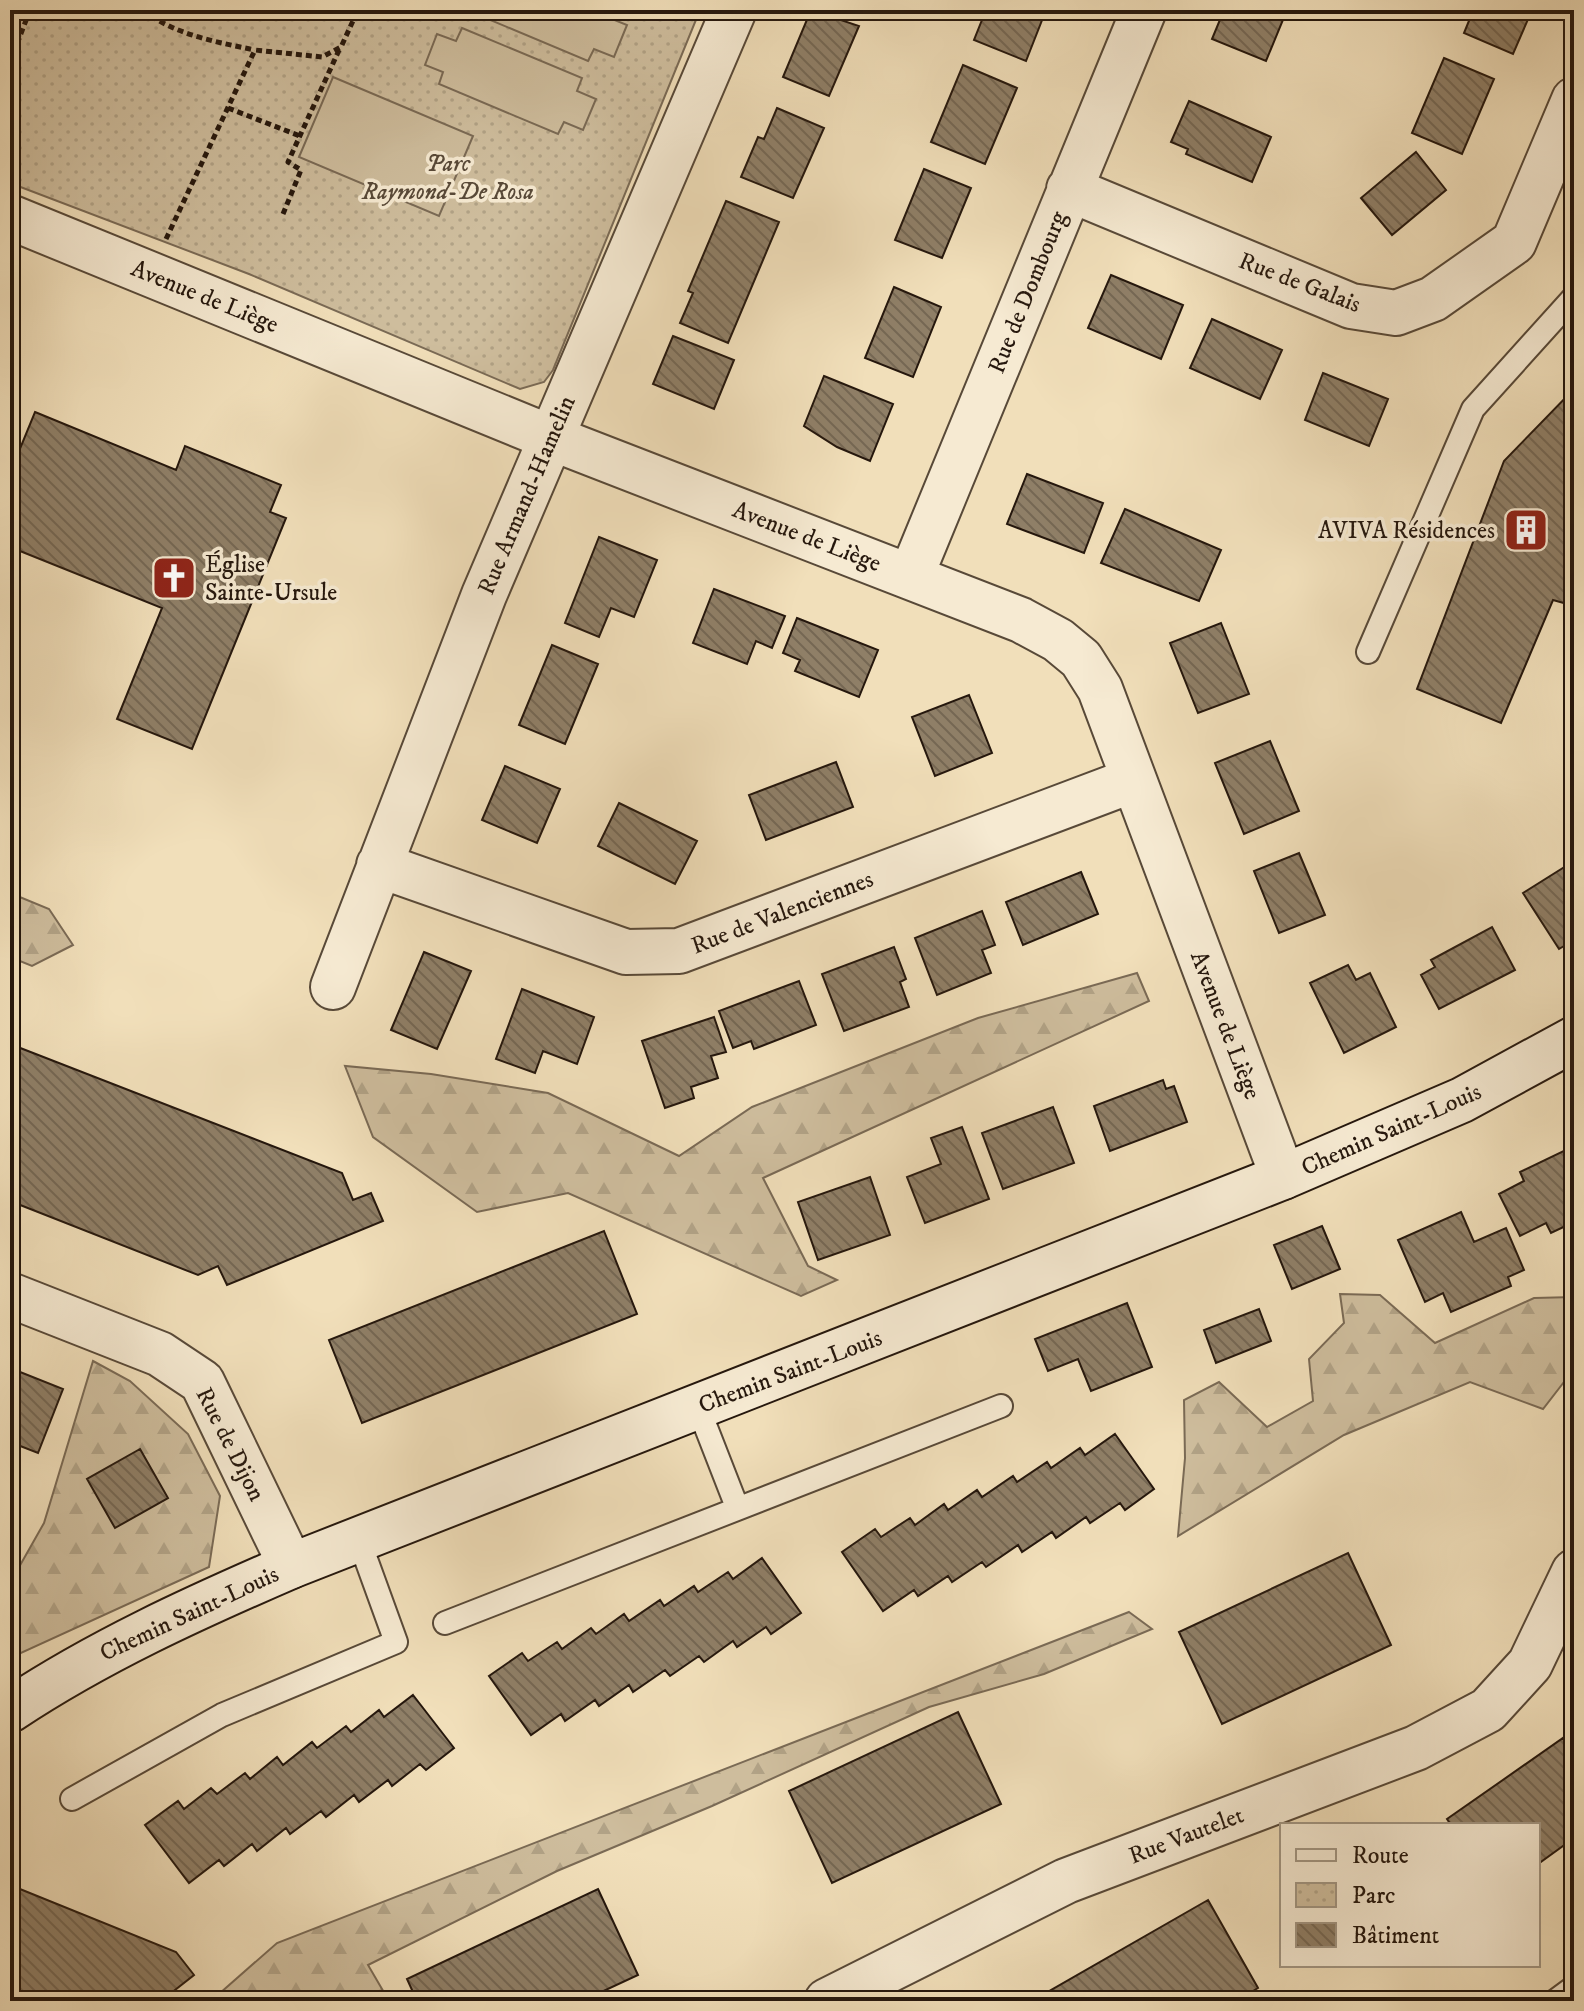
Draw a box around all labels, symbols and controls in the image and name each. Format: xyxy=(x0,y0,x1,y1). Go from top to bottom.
park label: Parc Raymond-De Rosa xyxy=(361,149,534,207)
street label: Rue de Dombourg xyxy=(982,207,1074,378)
street label: Rue de Galais xyxy=(1234,246,1365,320)
street label: Avenue de Liège xyxy=(126,254,283,340)
street label: Rue Armand-Hamelin xyxy=(471,391,583,599)
street label: Avenue de Liège xyxy=(728,495,885,579)
building icon: AVIVA Résidences xyxy=(1502,506,1550,554)
place label: AVIVA Résidences xyxy=(1318,516,1495,546)
place label: Église Sainte-Ursule xyxy=(205,550,337,608)
church icon: Église Sainte-Ursule xyxy=(150,554,198,602)
street label: Rue de Valenciennes xyxy=(687,864,878,961)
street label: Avenue de Liège xyxy=(1183,947,1267,1104)
street label: Chemin Saint-Louis xyxy=(1297,1077,1486,1183)
street label: Chemin Saint-Louis xyxy=(694,1323,886,1421)
street label: Rue de Dijon xyxy=(189,1383,272,1507)
street label: Chemin Saint-Louis xyxy=(95,1559,284,1668)
street label: Rue Vautelet xyxy=(1125,1800,1248,1872)
legend xyxy=(1280,1823,1540,1967)
text: Route xyxy=(1352,1841,1409,1871)
text: Parc xyxy=(1352,1881,1395,1911)
text: Bâtiment xyxy=(1352,1921,1440,1951)

